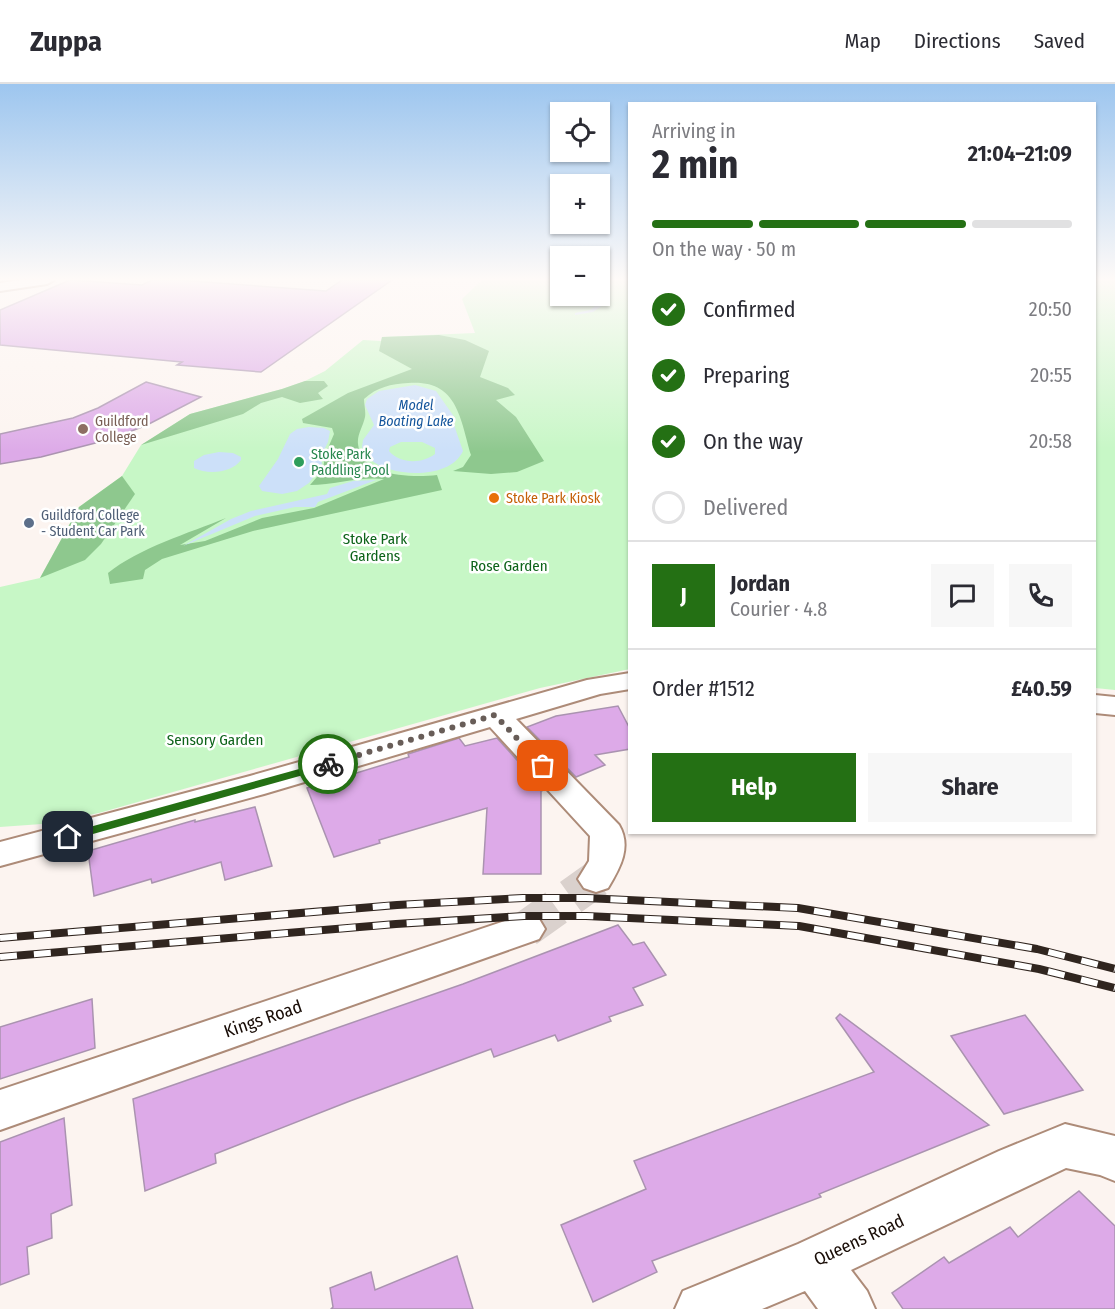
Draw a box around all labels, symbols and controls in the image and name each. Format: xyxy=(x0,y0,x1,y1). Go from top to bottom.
text: Zuppa xyxy=(30,25,102,58)
text: Map xyxy=(844,28,881,54)
text: Directions xyxy=(914,28,1001,54)
text: Saved xyxy=(1034,28,1085,54)
map controls xyxy=(550,102,610,306)
button: locate xyxy=(550,102,610,162)
text: Arriving in xyxy=(652,119,736,143)
text: 21:04–21:09 xyxy=(968,140,1072,167)
text: 2 min xyxy=(652,142,738,188)
button: + xyxy=(550,174,610,234)
text: On the way · 50 m xyxy=(652,237,796,261)
button: − xyxy=(550,246,610,306)
icon: check xyxy=(652,293,685,326)
text: Confirmed xyxy=(703,296,796,323)
text: 20:50 xyxy=(1029,297,1072,321)
icon: check xyxy=(652,359,685,392)
text: Preparing xyxy=(703,362,789,389)
text: 20:55 xyxy=(1030,363,1072,387)
water label: Model Boating Lake xyxy=(379,397,454,430)
place label: Guildford College xyxy=(95,413,149,446)
marker: Guildford College xyxy=(76,422,90,436)
icon: check xyxy=(652,425,685,458)
text: On the way xyxy=(703,428,803,455)
text: 20:58 xyxy=(1029,429,1072,453)
place label: Stoke Park Paddling Pool xyxy=(311,446,390,479)
marker: Stoke Park Paddling Pool xyxy=(292,455,306,469)
place label: Stoke Park Kiosk xyxy=(506,490,601,507)
marker: Stoke Park Kiosk xyxy=(487,491,501,505)
text: Delivered xyxy=(703,494,788,521)
place label: Guildford College - Student Car Park xyxy=(41,507,145,540)
marker: Guildford College - Student Car Park xyxy=(22,516,36,530)
park label: Stoke Park Gardens xyxy=(343,530,407,565)
park label: Rose Garden xyxy=(470,557,548,575)
button: chat xyxy=(931,564,994,627)
button: phone xyxy=(1009,564,1072,627)
text: Jordan xyxy=(730,570,790,597)
text: J xyxy=(680,582,687,609)
text: Courier · 4.8 xyxy=(730,597,827,621)
text: Order #1512 xyxy=(652,675,755,702)
text: £40.59 xyxy=(1011,675,1072,702)
park label: Sensory Garden xyxy=(167,731,263,749)
courier xyxy=(298,734,358,794)
pin xyxy=(517,740,568,791)
icon: bike xyxy=(312,748,345,781)
icon: bag xyxy=(526,749,559,782)
button: Help xyxy=(652,753,856,822)
button: Share xyxy=(868,753,1072,822)
pin xyxy=(42,811,93,862)
icon: home xyxy=(51,820,84,853)
street label: Kings Road xyxy=(221,995,305,1043)
street label: Queens Road xyxy=(810,1209,908,1271)

